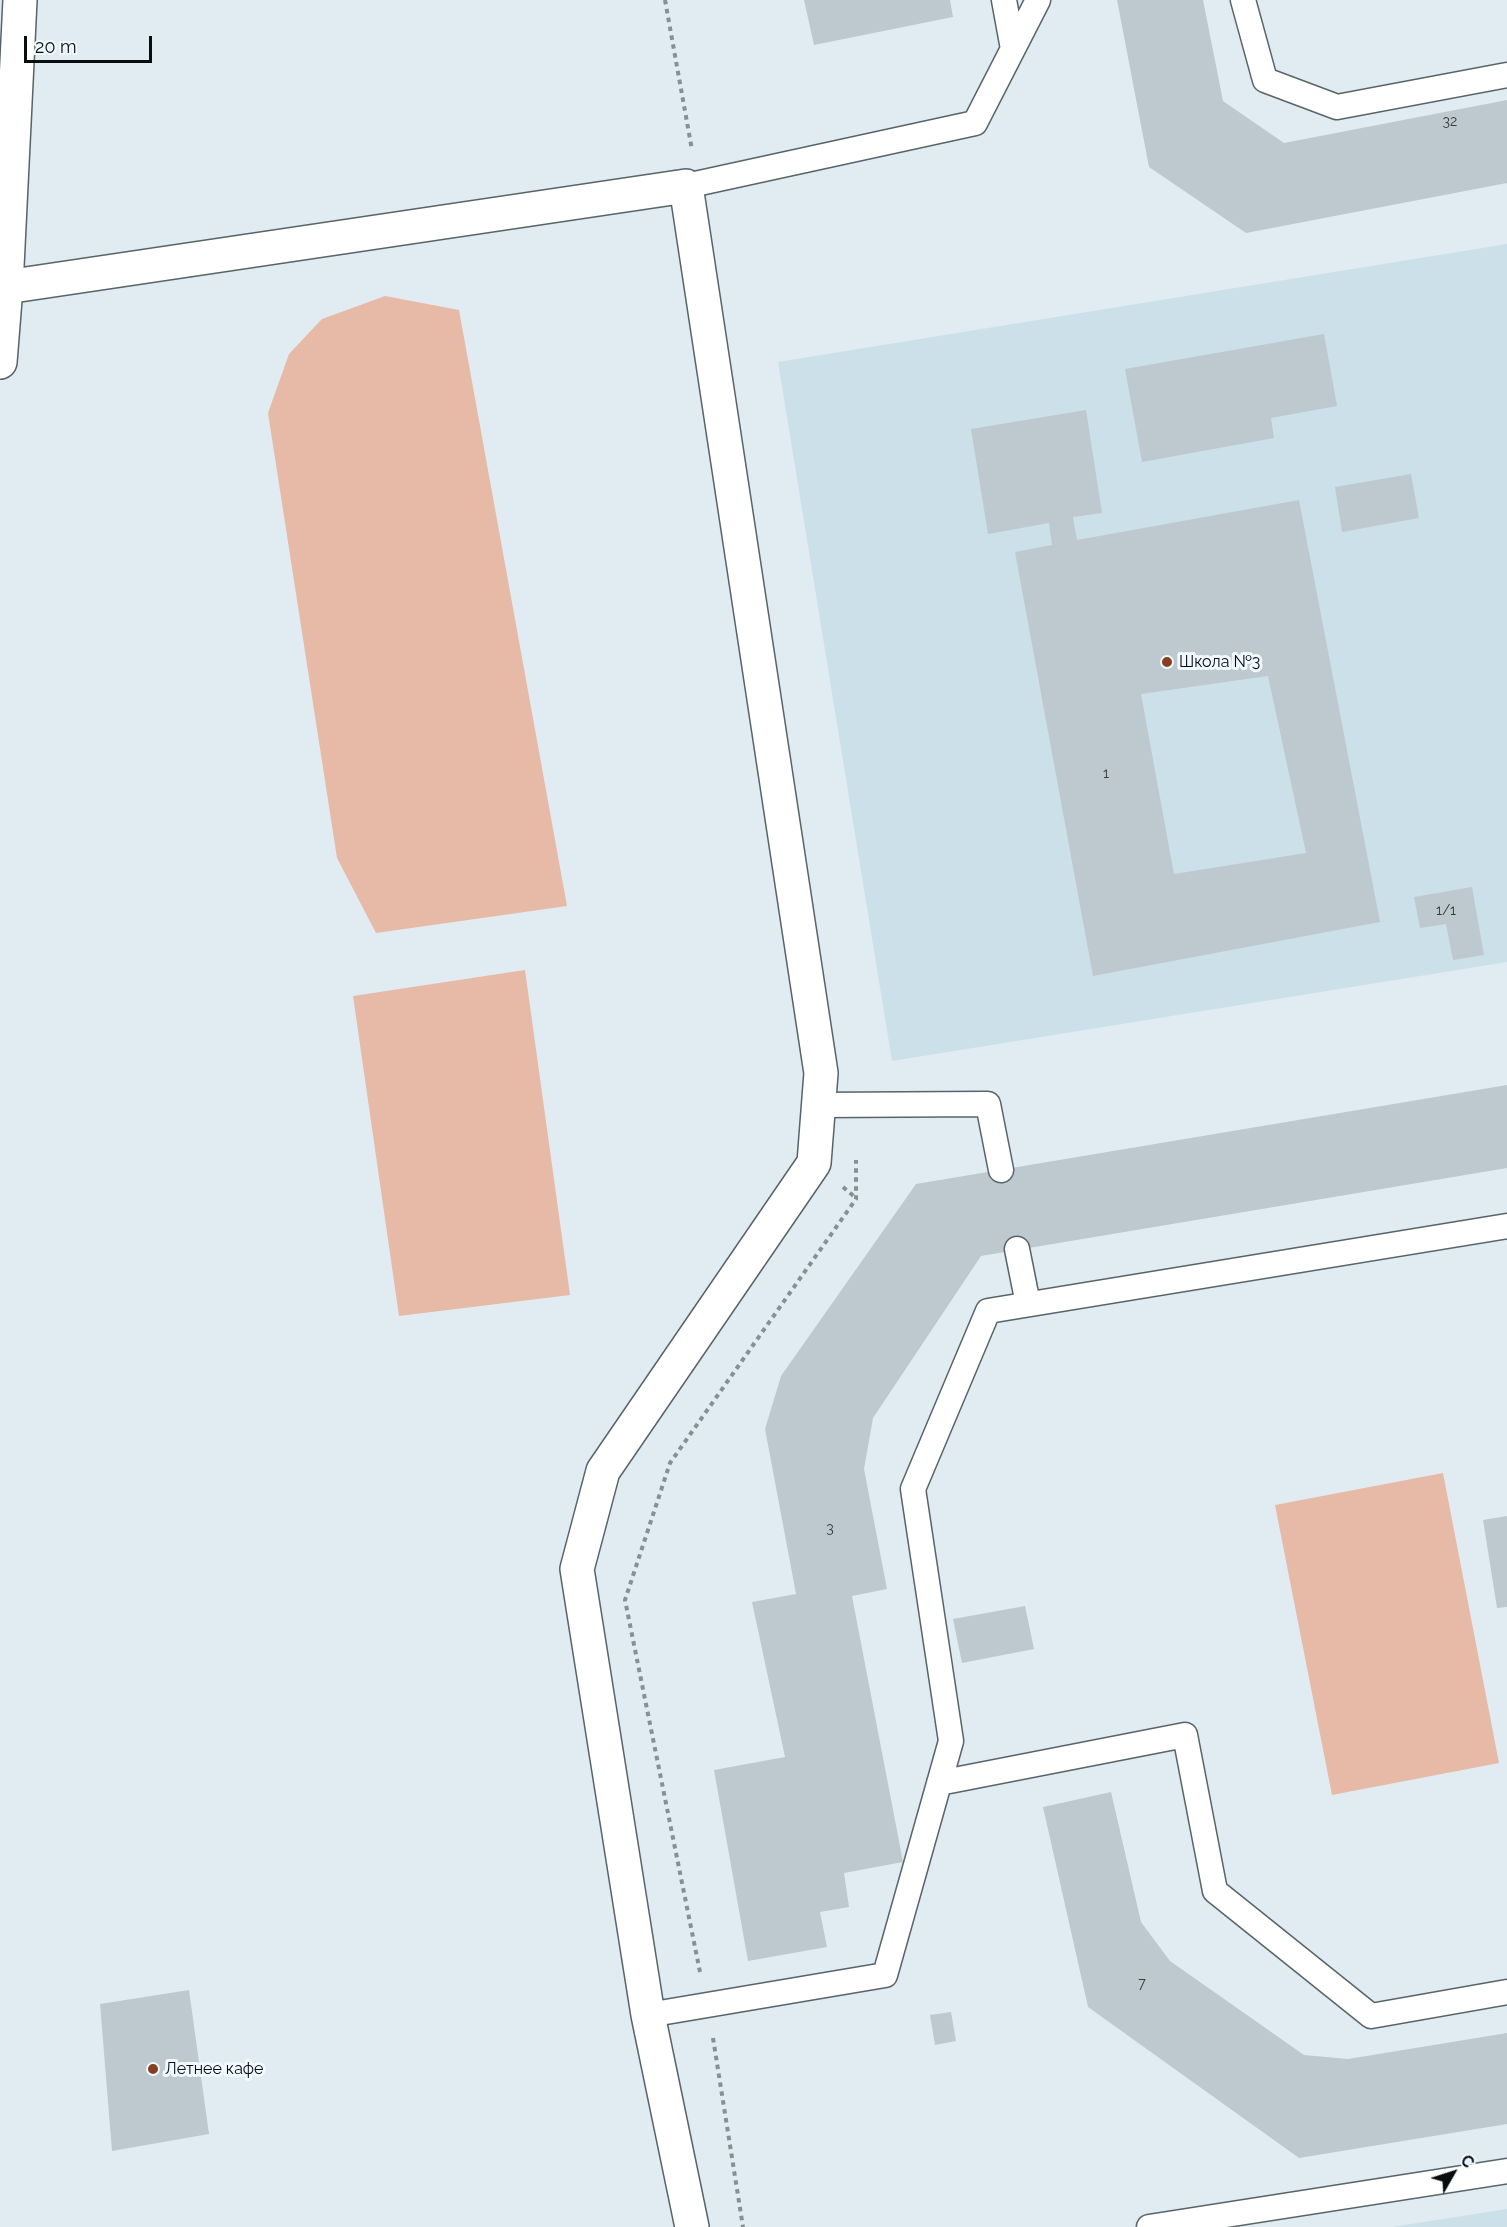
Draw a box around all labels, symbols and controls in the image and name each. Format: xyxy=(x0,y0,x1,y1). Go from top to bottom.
scale bar xyxy=(27,24,154,62)
text: 20 m xyxy=(35,36,77,57)
house number: 32 xyxy=(1443,114,1457,130)
place label: Школа №3 xyxy=(1179,652,1260,672)
marker: Школа №3 xyxy=(1160,655,1174,669)
house number: 1 xyxy=(1103,766,1109,782)
house number: 1/1 xyxy=(1436,903,1456,919)
house number: 3 xyxy=(826,1521,834,1537)
house number: 7 xyxy=(1138,1976,1146,1992)
place label: Летнее кафе xyxy=(165,2059,263,2079)
marker: Летнее кафе xyxy=(146,2062,160,2076)
north arrow xyxy=(1423,2143,1483,2203)
text: С xyxy=(1457,2151,1478,2172)

